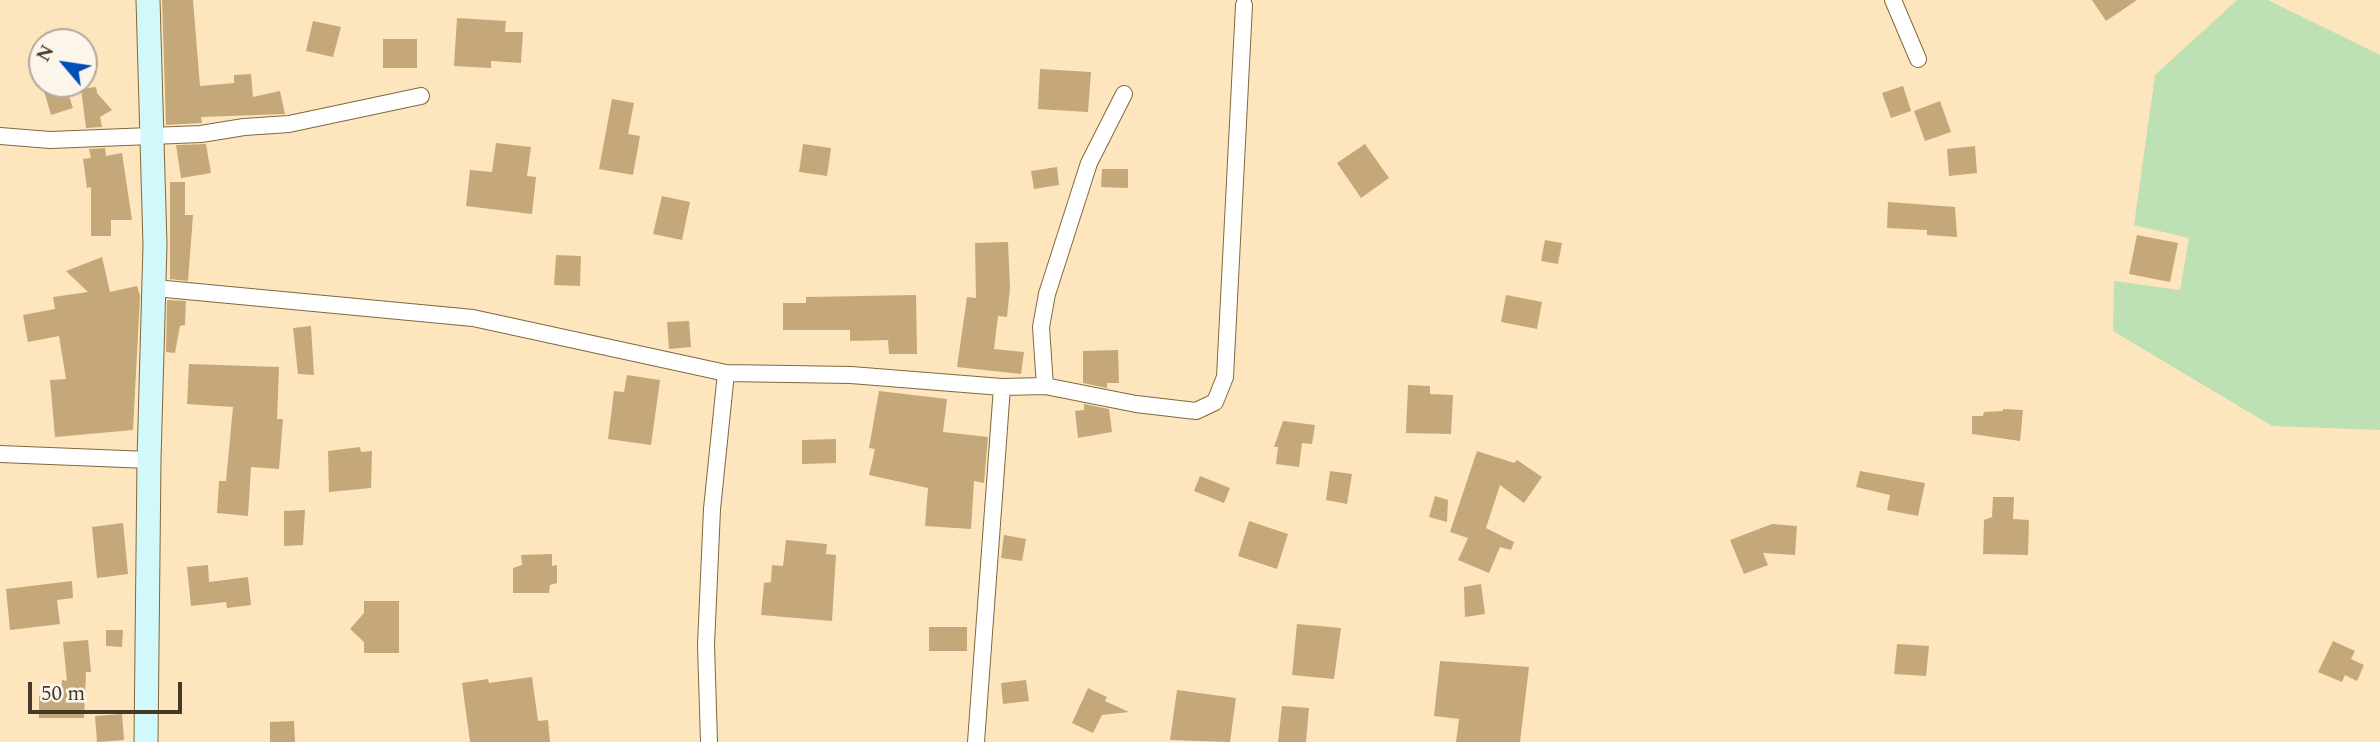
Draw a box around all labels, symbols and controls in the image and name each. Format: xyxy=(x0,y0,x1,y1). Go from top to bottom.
north arrow xyxy=(28,28,98,98)
text: N xyxy=(29,40,62,67)
scale bar xyxy=(32,668,186,712)
text: 50 m xyxy=(41,678,85,710)

